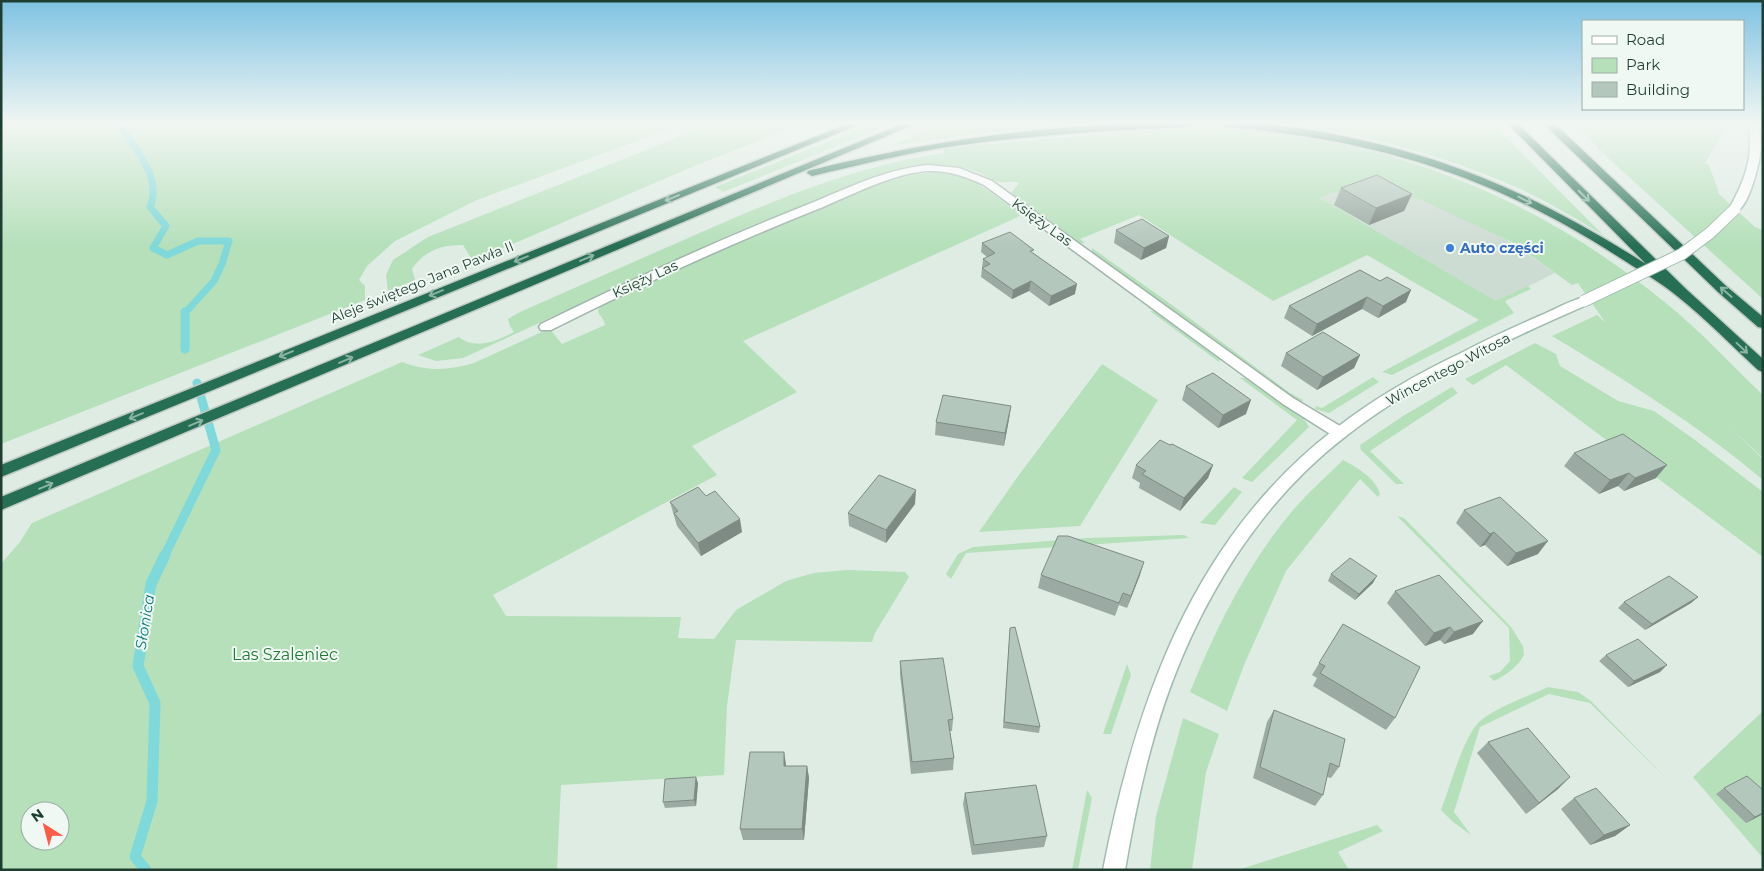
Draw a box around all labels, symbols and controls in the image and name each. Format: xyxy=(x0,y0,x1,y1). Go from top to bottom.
legend xyxy=(1582,20,1744,110)
text: Road xyxy=(1626,30,1665,49)
text: Park xyxy=(1626,55,1660,74)
text: Building xyxy=(1626,80,1690,99)
one-way arrow xyxy=(1578,190,1590,202)
one-way arrow xyxy=(665,193,680,203)
street label: Księży Las xyxy=(1008,194,1076,250)
one-way arrow xyxy=(1518,195,1533,205)
street label: Aleje świętego Jana Pawła II xyxy=(328,237,516,327)
place label: Auto części xyxy=(1459,239,1544,257)
marker: Auto części xyxy=(1444,242,1456,254)
one-way arrow xyxy=(579,253,594,263)
one-way arrow xyxy=(514,255,529,264)
street label: Księży Las xyxy=(609,256,681,302)
one-way arrow xyxy=(1719,286,1732,298)
one-way arrow xyxy=(429,289,444,298)
street label: Wincentego Witosa xyxy=(1383,329,1513,409)
one-way arrow xyxy=(1736,342,1749,354)
one-way arrow xyxy=(279,350,294,360)
one-way arrow xyxy=(338,354,353,364)
one-way arrow xyxy=(128,412,144,421)
one-way arrow xyxy=(188,417,203,427)
one-way arrow xyxy=(38,480,53,490)
water label: Słonica xyxy=(131,593,158,651)
park label: Las Szaleniec xyxy=(232,645,338,664)
north arrow xyxy=(20,801,70,851)
text: N xyxy=(27,805,47,826)

